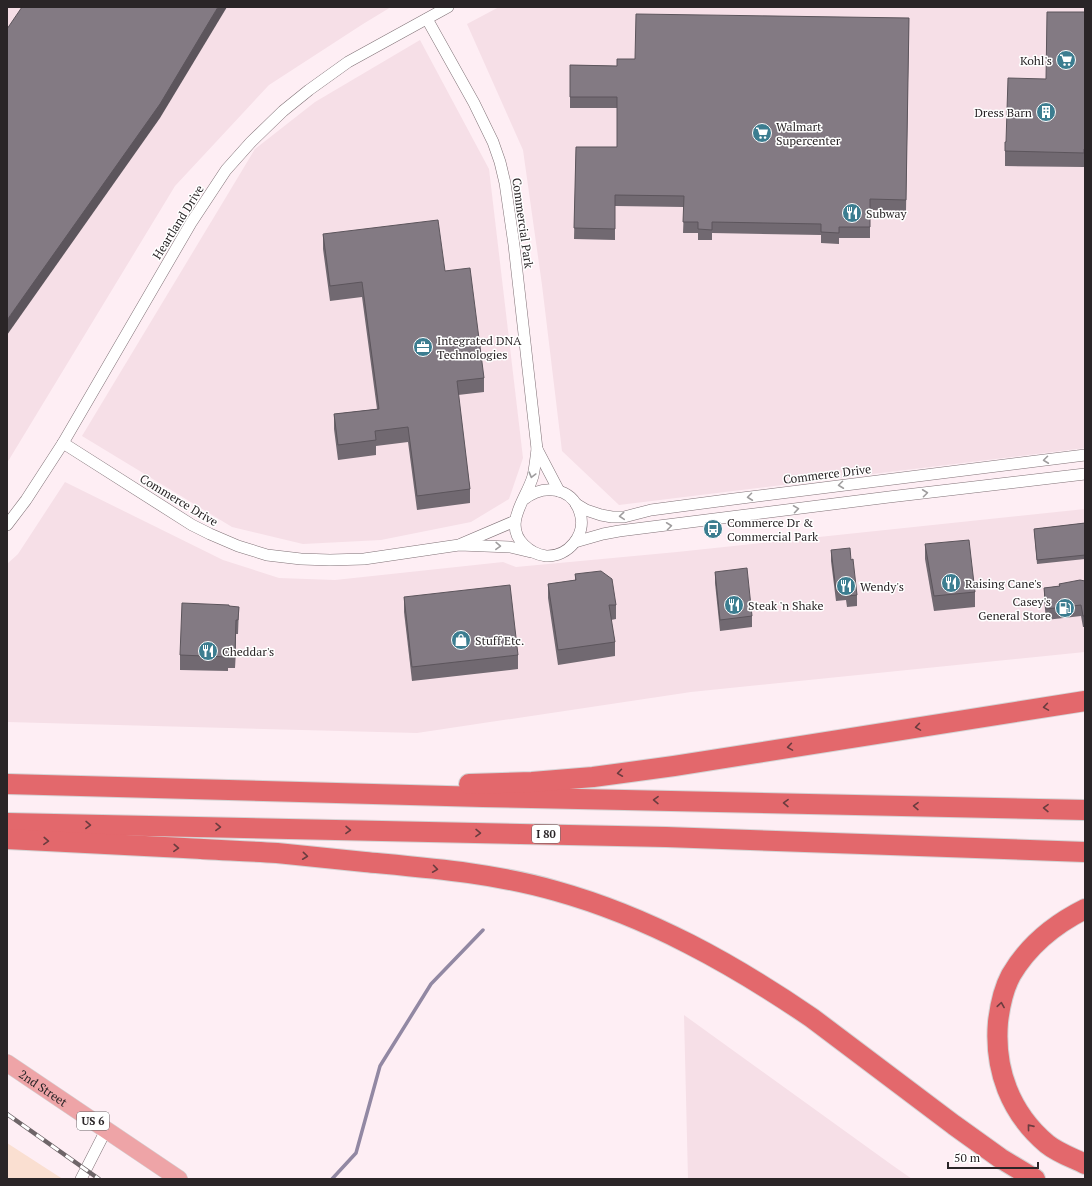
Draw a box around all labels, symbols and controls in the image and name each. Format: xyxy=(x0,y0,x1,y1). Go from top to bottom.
supermarket icon: Kohl's xyxy=(1055,49,1077,71)
place label: Kohl's xyxy=(1020,53,1052,68)
building icon: Dress Barn xyxy=(1035,101,1057,123)
place label: Dress Barn xyxy=(974,105,1032,120)
place label: Walmart Supercenter xyxy=(776,119,841,148)
supermarket icon: Walmart Supercenter xyxy=(751,122,773,144)
street label: Commercial Park xyxy=(509,177,537,270)
street label: Heartland Drive xyxy=(149,182,207,262)
restaurant icon: Subway xyxy=(841,202,863,224)
place label: Subway xyxy=(866,206,908,221)
place label: Integrated DNA Technologies xyxy=(437,333,522,362)
office icon: Integrated DNA Technologies xyxy=(412,336,434,358)
one-way arrow xyxy=(1043,455,1049,464)
street label: Commerce Drive xyxy=(782,461,872,487)
street label: Commerce Drive xyxy=(137,471,221,529)
one-way arrow xyxy=(529,472,537,478)
one-way arrow xyxy=(838,480,844,489)
one-way arrow xyxy=(922,489,929,498)
one-way arrow xyxy=(747,492,753,501)
one-way arrow xyxy=(793,505,800,514)
one-way arrow xyxy=(619,512,625,521)
place label: Commerce Dr & Commercial Park xyxy=(727,515,819,544)
bus stop icon: Commerce Dr & Commercial Park xyxy=(702,518,724,540)
one-way arrow xyxy=(666,521,672,530)
one-way arrow xyxy=(495,542,501,551)
restaurant icon: Raising Cane's xyxy=(940,572,962,594)
restaurant icon: Wendy's xyxy=(835,575,857,597)
place label: Raising Cane's xyxy=(965,576,1041,591)
place label: Wendy's xyxy=(860,579,904,594)
restaurant icon: Steak 'n Shake xyxy=(723,594,745,616)
place label: Casey's General Store xyxy=(978,594,1051,623)
fuel station icon: Casey's General Store xyxy=(1054,597,1076,619)
place label: Steak 'n Shake xyxy=(748,598,824,613)
shop icon: Stuff Etc. xyxy=(450,629,472,651)
place label: Stuff Etc. xyxy=(475,633,524,648)
restaurant icon: Cheddar's xyxy=(197,640,219,662)
place label: Cheddar's xyxy=(222,644,274,659)
one-way arrow xyxy=(1043,702,1050,711)
one-way arrow xyxy=(915,722,921,731)
one-way arrow xyxy=(787,742,793,751)
one-way arrow xyxy=(617,768,623,777)
one-way arrow xyxy=(653,796,659,805)
one-way arrow xyxy=(783,799,789,807)
one-way arrow xyxy=(913,802,919,810)
one-way arrow xyxy=(1043,804,1049,813)
one-way arrow xyxy=(85,820,91,829)
one-way arrow xyxy=(215,823,221,831)
road number: I 80 xyxy=(532,825,560,843)
one-way arrow xyxy=(345,826,351,834)
one-way arrow xyxy=(475,829,481,837)
one-way arrow xyxy=(43,837,49,845)
one-way arrow xyxy=(173,843,179,852)
one-way arrow xyxy=(302,851,309,860)
one-way arrow xyxy=(432,864,438,873)
one-way arrow xyxy=(996,1002,1004,1008)
street label: 2nd Street xyxy=(16,1066,71,1110)
road number: US 6 xyxy=(77,1112,109,1130)
one-way arrow xyxy=(1028,1124,1035,1131)
scale bar xyxy=(948,1144,1038,1170)
text: 50 m xyxy=(954,1150,981,1165)

